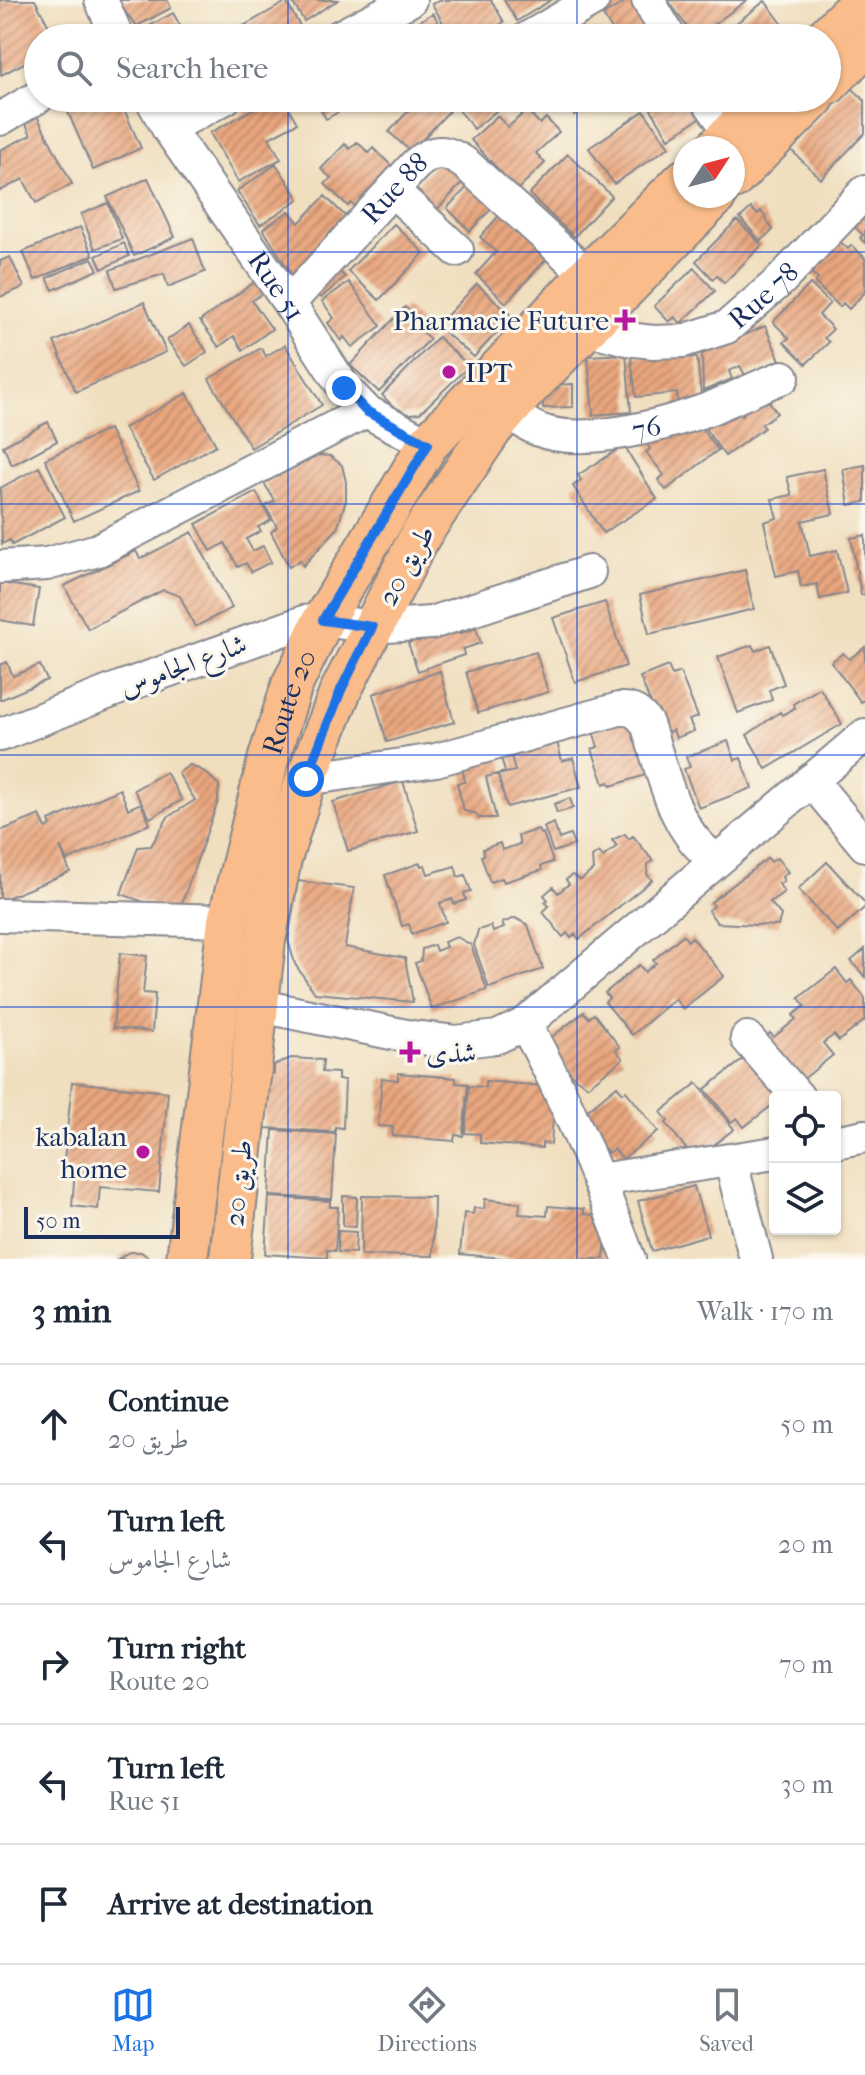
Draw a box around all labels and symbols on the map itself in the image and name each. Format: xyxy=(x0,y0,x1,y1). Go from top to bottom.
north arrow xyxy=(673,136,745,208)
street label: Rue 88 xyxy=(354,145,434,230)
street label: Rue 51 xyxy=(241,244,312,327)
street label: Rue 78 xyxy=(721,255,805,335)
place label: Pharmacie Future xyxy=(393,304,609,337)
marker: Pharmacie Future xyxy=(616,311,634,329)
place label: IPT xyxy=(465,356,513,389)
marker: IPT xyxy=(440,363,458,381)
route end xyxy=(326,370,362,406)
street label: 76 xyxy=(629,408,665,447)
street label: طريق 20 xyxy=(370,519,442,612)
street label: شارع الجاموس xyxy=(115,627,254,710)
street label: Route 20 xyxy=(254,644,323,758)
route start xyxy=(288,761,324,797)
place label: شذى xyxy=(426,1036,476,1069)
marker: شذى xyxy=(401,1043,419,1061)
place label: kabalan home xyxy=(35,1120,127,1185)
street label: طريق 20 xyxy=(217,1138,260,1228)
marker: kabalan home xyxy=(134,1143,152,1161)
scale bar xyxy=(24,1203,180,1239)

